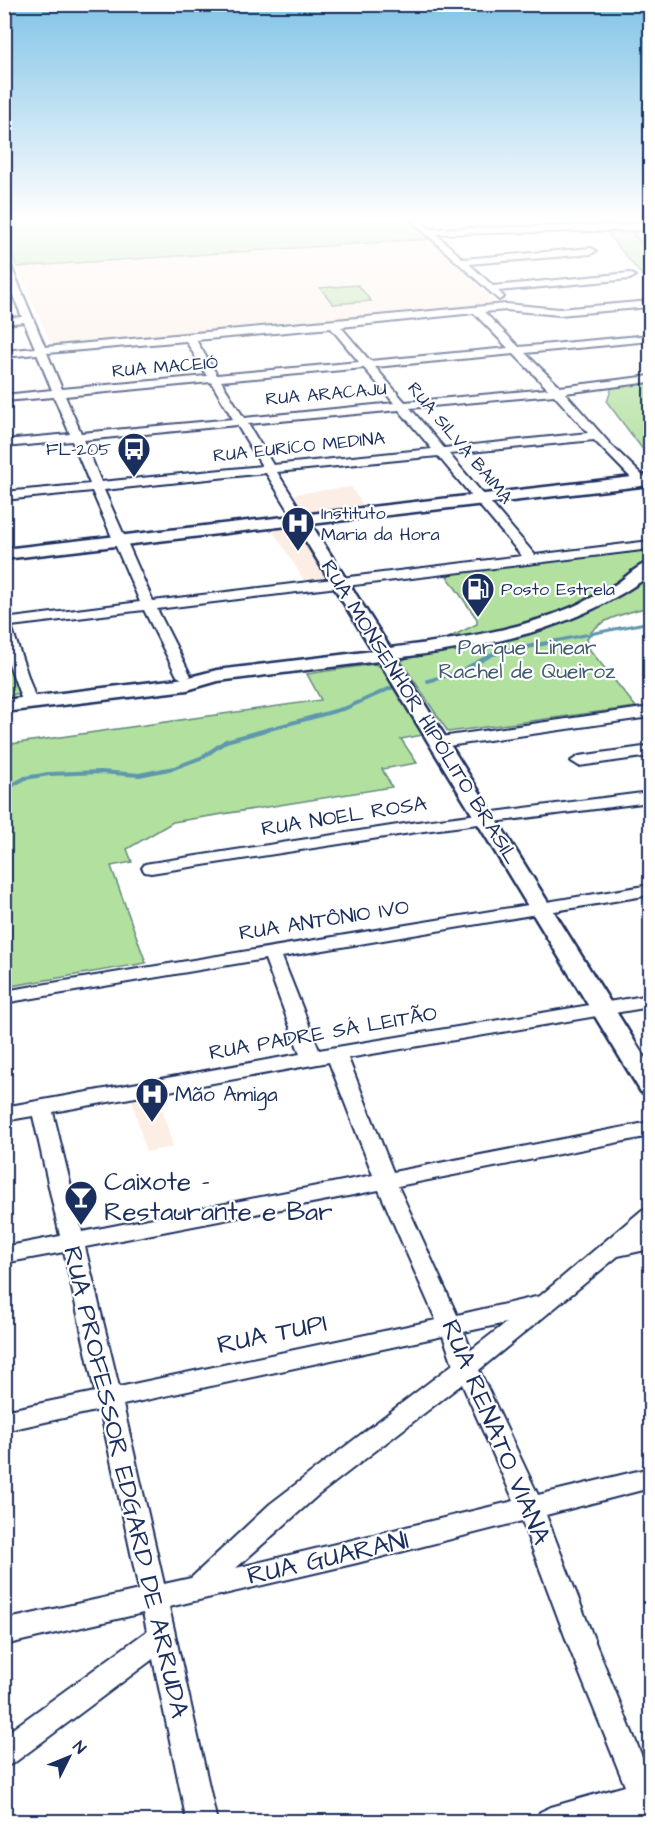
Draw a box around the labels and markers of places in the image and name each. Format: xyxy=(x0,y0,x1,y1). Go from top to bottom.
bus stop icon: FL-205 xyxy=(116,431,152,478)
place label: FL-205 xyxy=(46,437,111,462)
place label: Instituto Maria da Hora xyxy=(321,501,440,547)
hospital icon: Instituto Maria da Hora xyxy=(280,505,316,552)
fuel station icon: Posto Estrela xyxy=(460,571,496,618)
place label: Posto Estrela xyxy=(501,577,615,602)
hospital icon: Mão Amiga xyxy=(134,1076,170,1123)
place label: Mão Amiga xyxy=(175,1080,278,1111)
place label: Caixote - Restaurante e Bar xyxy=(104,1164,333,1230)
bar icon: Caixote - Restaurante e Bar xyxy=(63,1179,99,1226)

